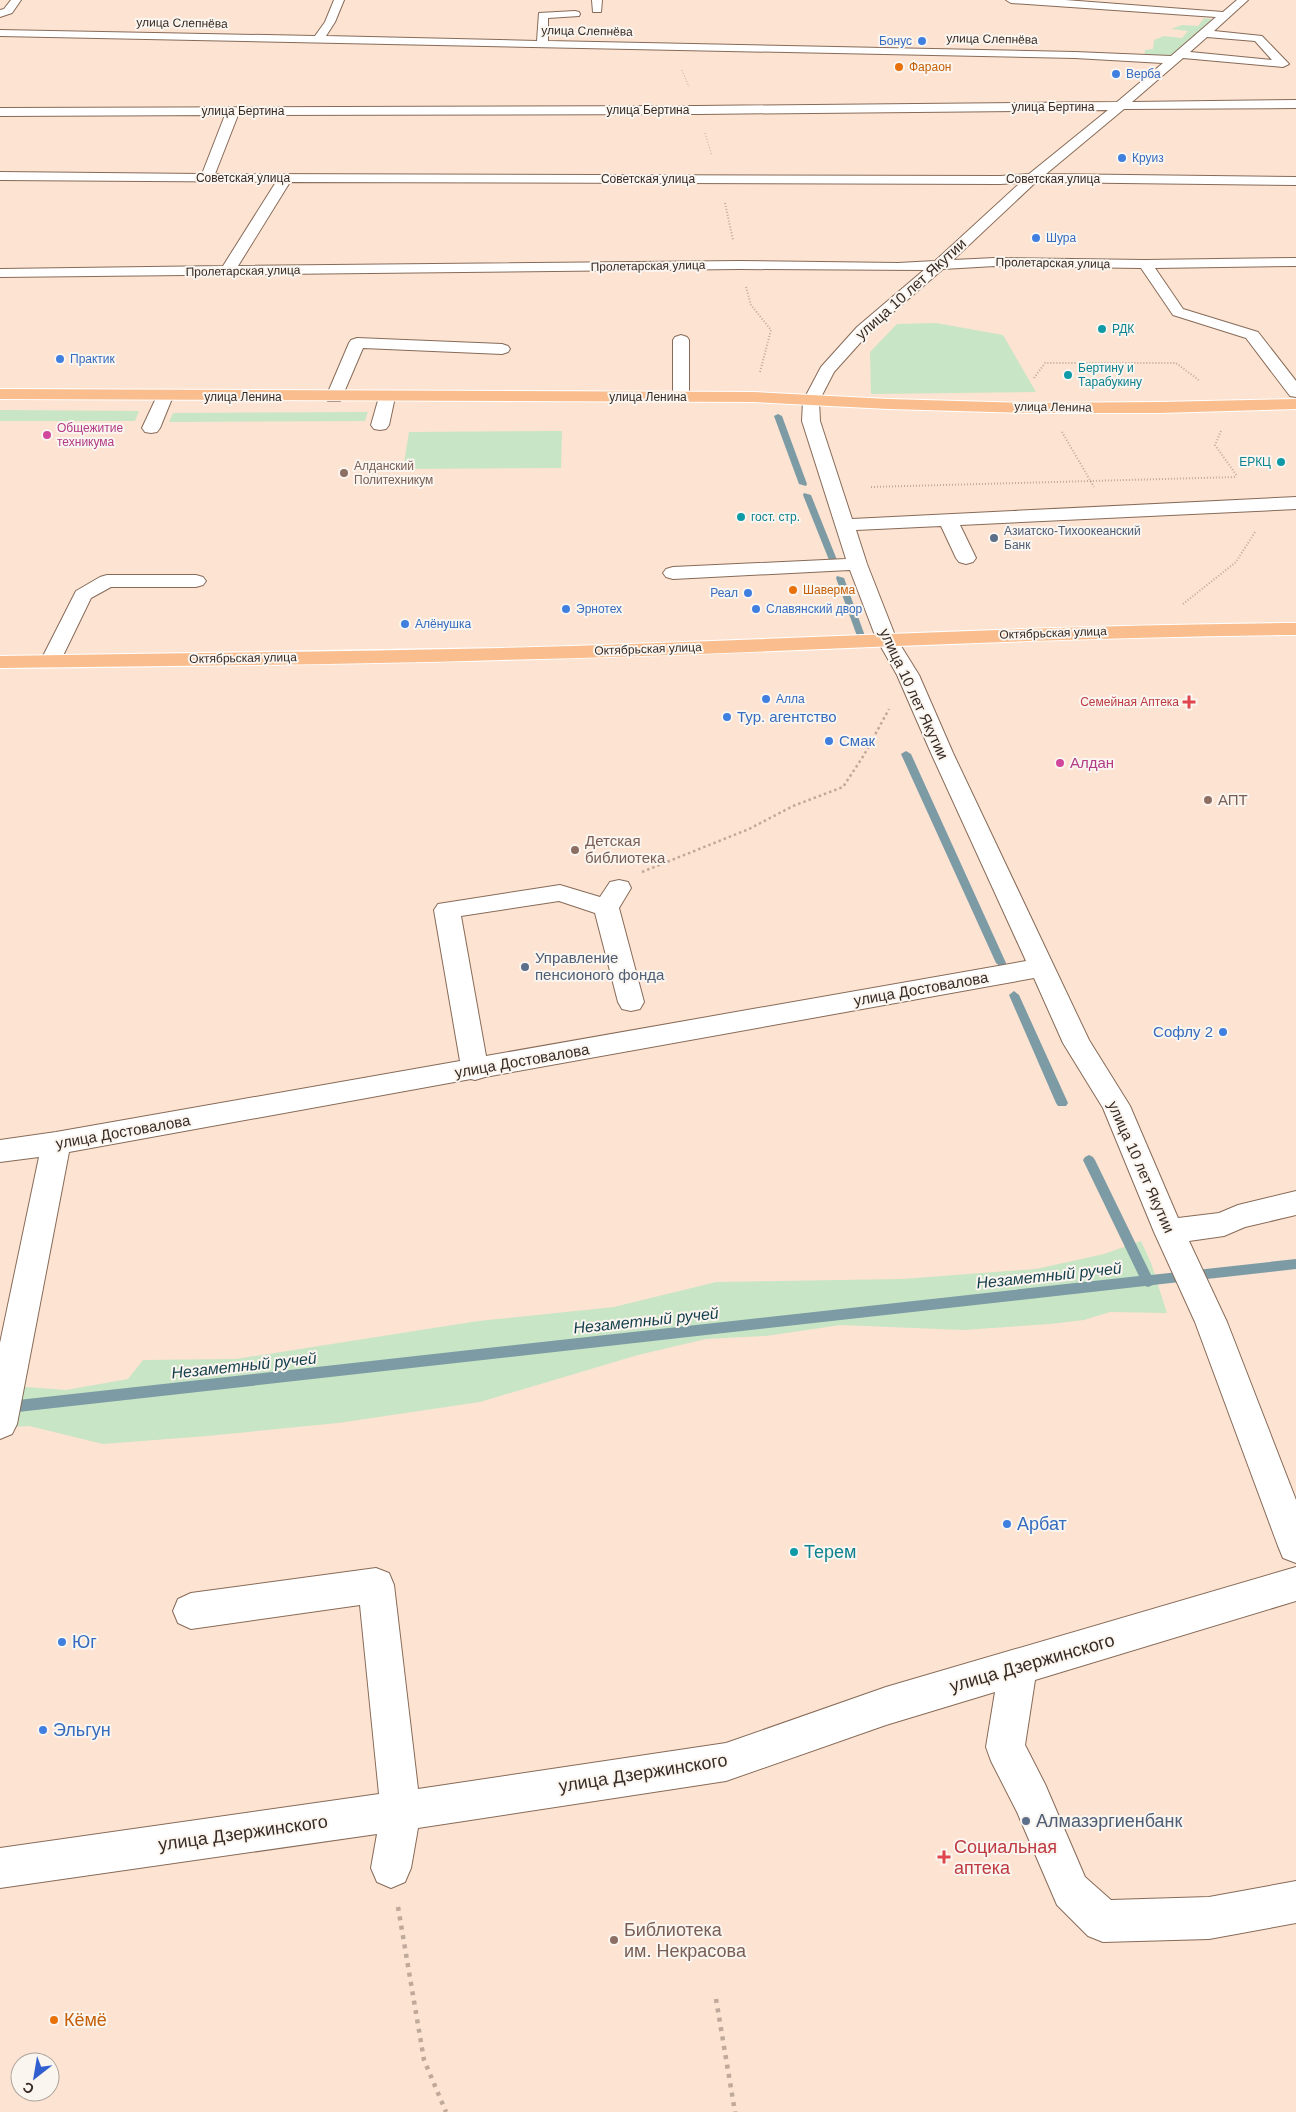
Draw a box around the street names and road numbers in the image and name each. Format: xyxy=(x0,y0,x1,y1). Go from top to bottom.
street label: улица Слепнёва xyxy=(136,15,228,31)
street label: улица Слепнёва xyxy=(541,23,633,39)
street label: улица Слепнёва xyxy=(946,31,1038,47)
street label: улица Бертина xyxy=(1012,100,1095,114)
street label: улица Бертина xyxy=(607,103,690,117)
street label: улица Бертина xyxy=(202,104,285,118)
street label: Советская улица xyxy=(196,171,290,185)
street label: Советская улица xyxy=(601,172,695,186)
street label: Советская улица xyxy=(1006,172,1100,186)
street label: улица 10 лет Якутии xyxy=(852,235,969,343)
street label: Пролетарская улица xyxy=(996,255,1111,271)
street label: Пролетарская улица xyxy=(591,258,706,274)
street label: Пролетарская улица xyxy=(186,263,301,279)
street label: улица Ленина xyxy=(204,390,282,404)
street label: улица Ленина xyxy=(609,390,687,404)
street label: улица Ленина xyxy=(1014,399,1092,415)
street label: Октябрьская улица xyxy=(999,624,1107,642)
street label: улица 10 лет Якутии xyxy=(877,626,952,762)
street label: Октябрьская улица xyxy=(594,640,702,658)
street label: Октябрьская улица xyxy=(189,650,297,666)
street label: улица Достовалова xyxy=(852,968,990,1009)
street label: улица Достовалова xyxy=(453,1040,591,1081)
street label: улица 10 лет Якутии xyxy=(1105,1098,1178,1235)
street label: улица Достовалова xyxy=(54,1111,192,1152)
street label: улица Дзержинского xyxy=(947,1630,1117,1696)
street label: улица Дзержинского xyxy=(557,1750,729,1796)
street label: улица Дзержинского xyxy=(157,1811,329,1855)

